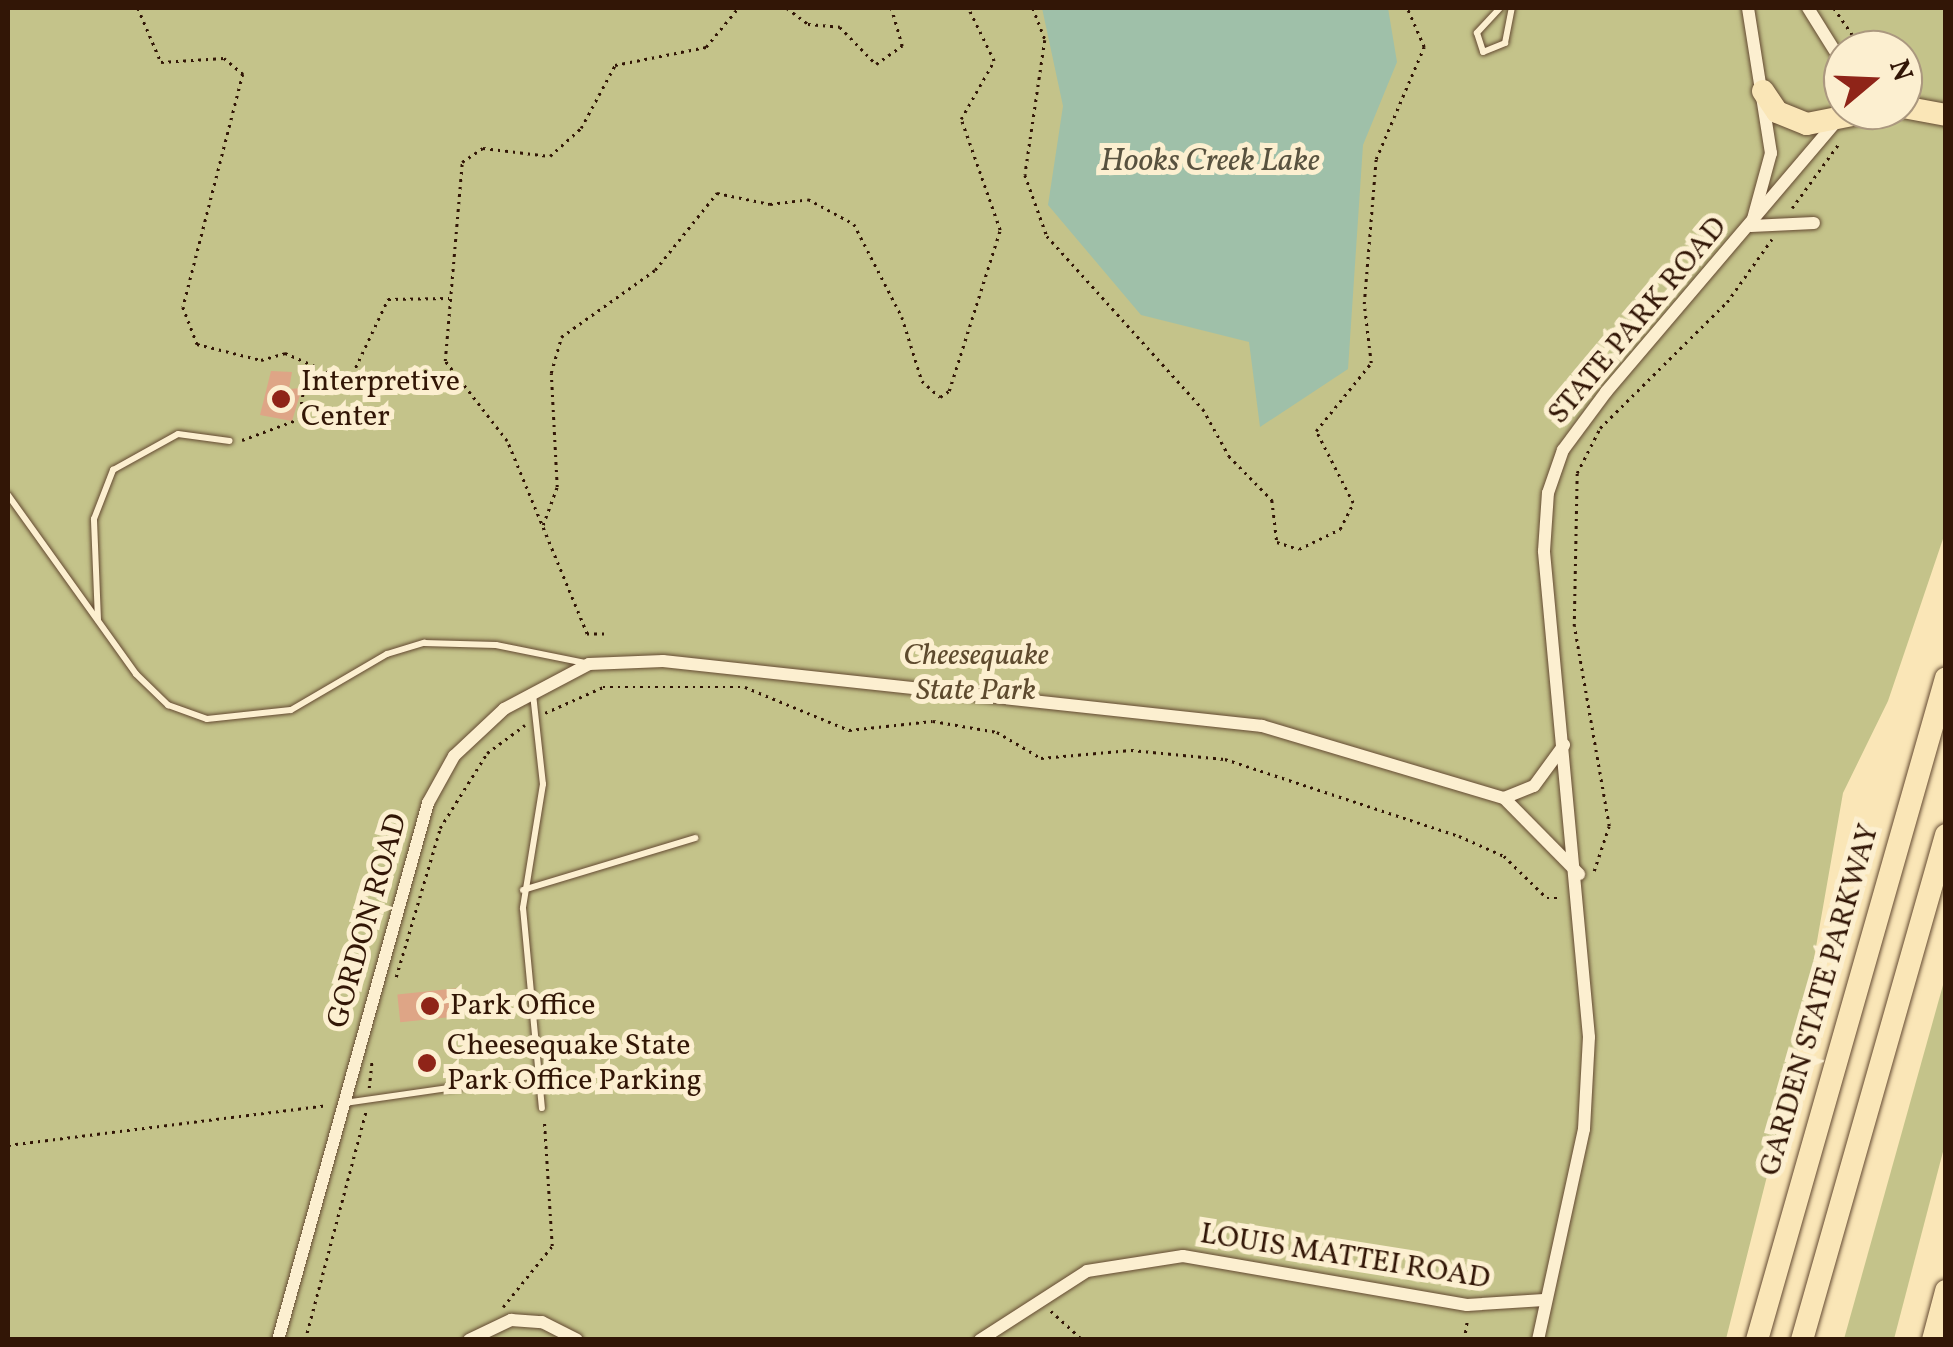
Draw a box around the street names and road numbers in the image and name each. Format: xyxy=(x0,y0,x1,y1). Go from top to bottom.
street label: STATE PARK ROAD xyxy=(1541,210,1735,432)
street label: GORDON ROAD xyxy=(320,810,416,1032)
street label: GARDEN STATE PARKWAY xyxy=(1753,820,1887,1180)
street label: LOUIS MATTEI ROAD xyxy=(1198,1216,1492,1298)

